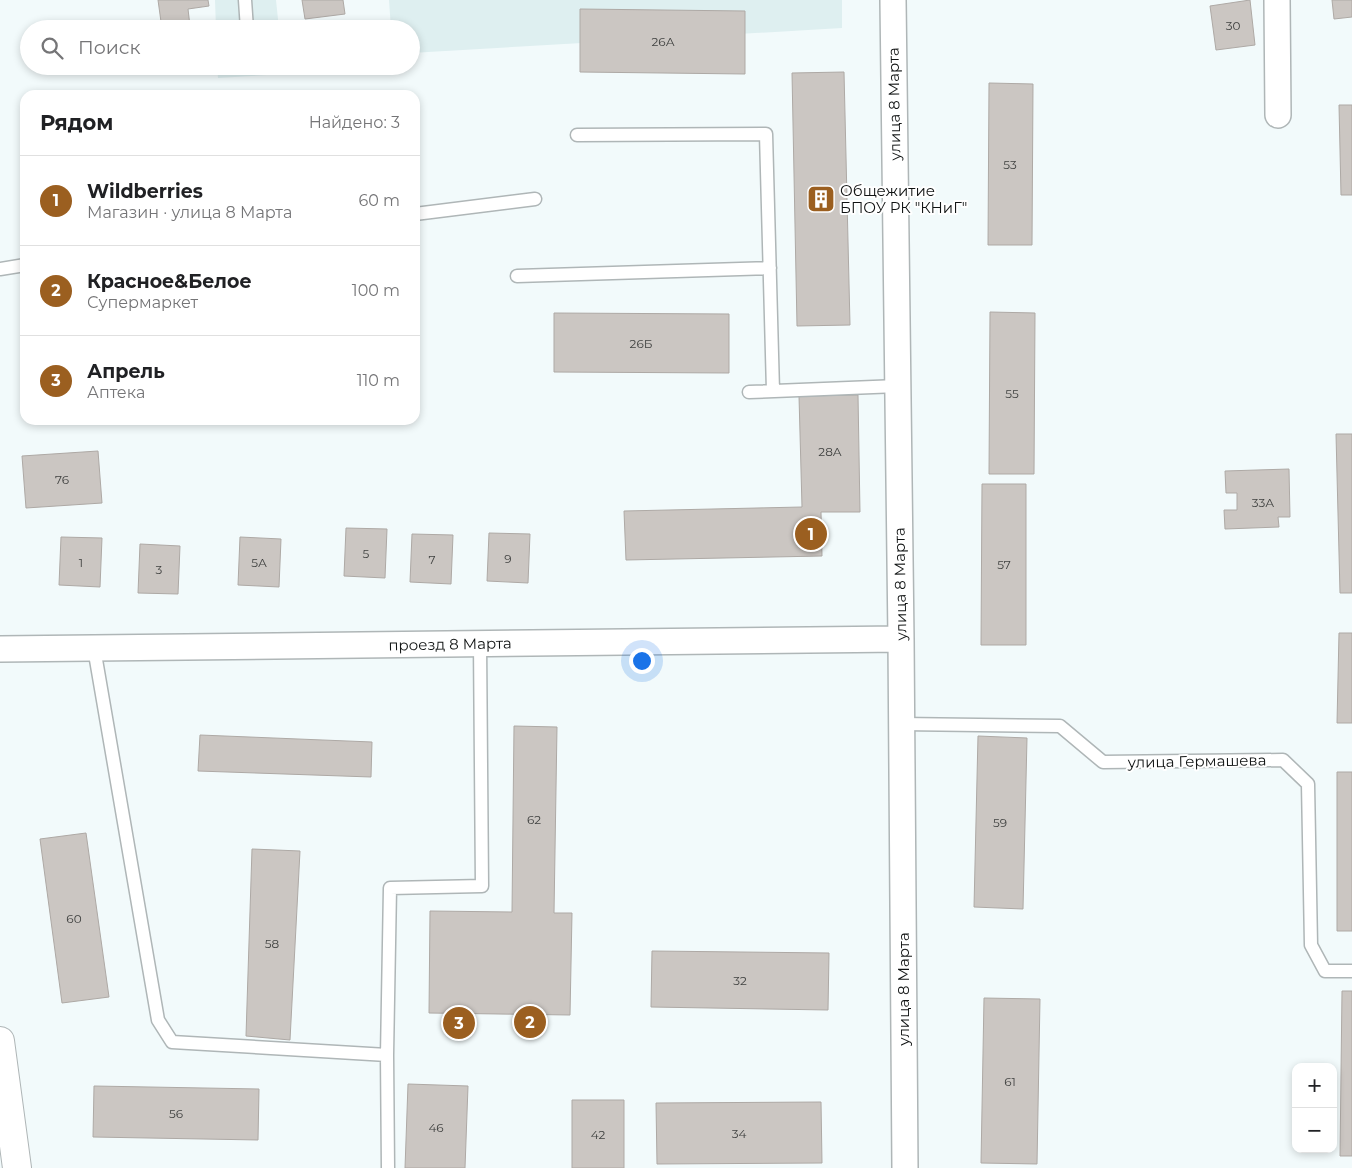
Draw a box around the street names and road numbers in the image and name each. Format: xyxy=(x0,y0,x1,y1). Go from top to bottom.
street label: улица 8 Марта xyxy=(884,47,905,162)
street label: улица 8 Марта xyxy=(890,527,911,642)
street label: проезд 8 Марта xyxy=(388,633,512,655)
street label: улица Гермашева xyxy=(1126,750,1267,772)
street label: улица 8 Марта xyxy=(894,932,913,1047)

